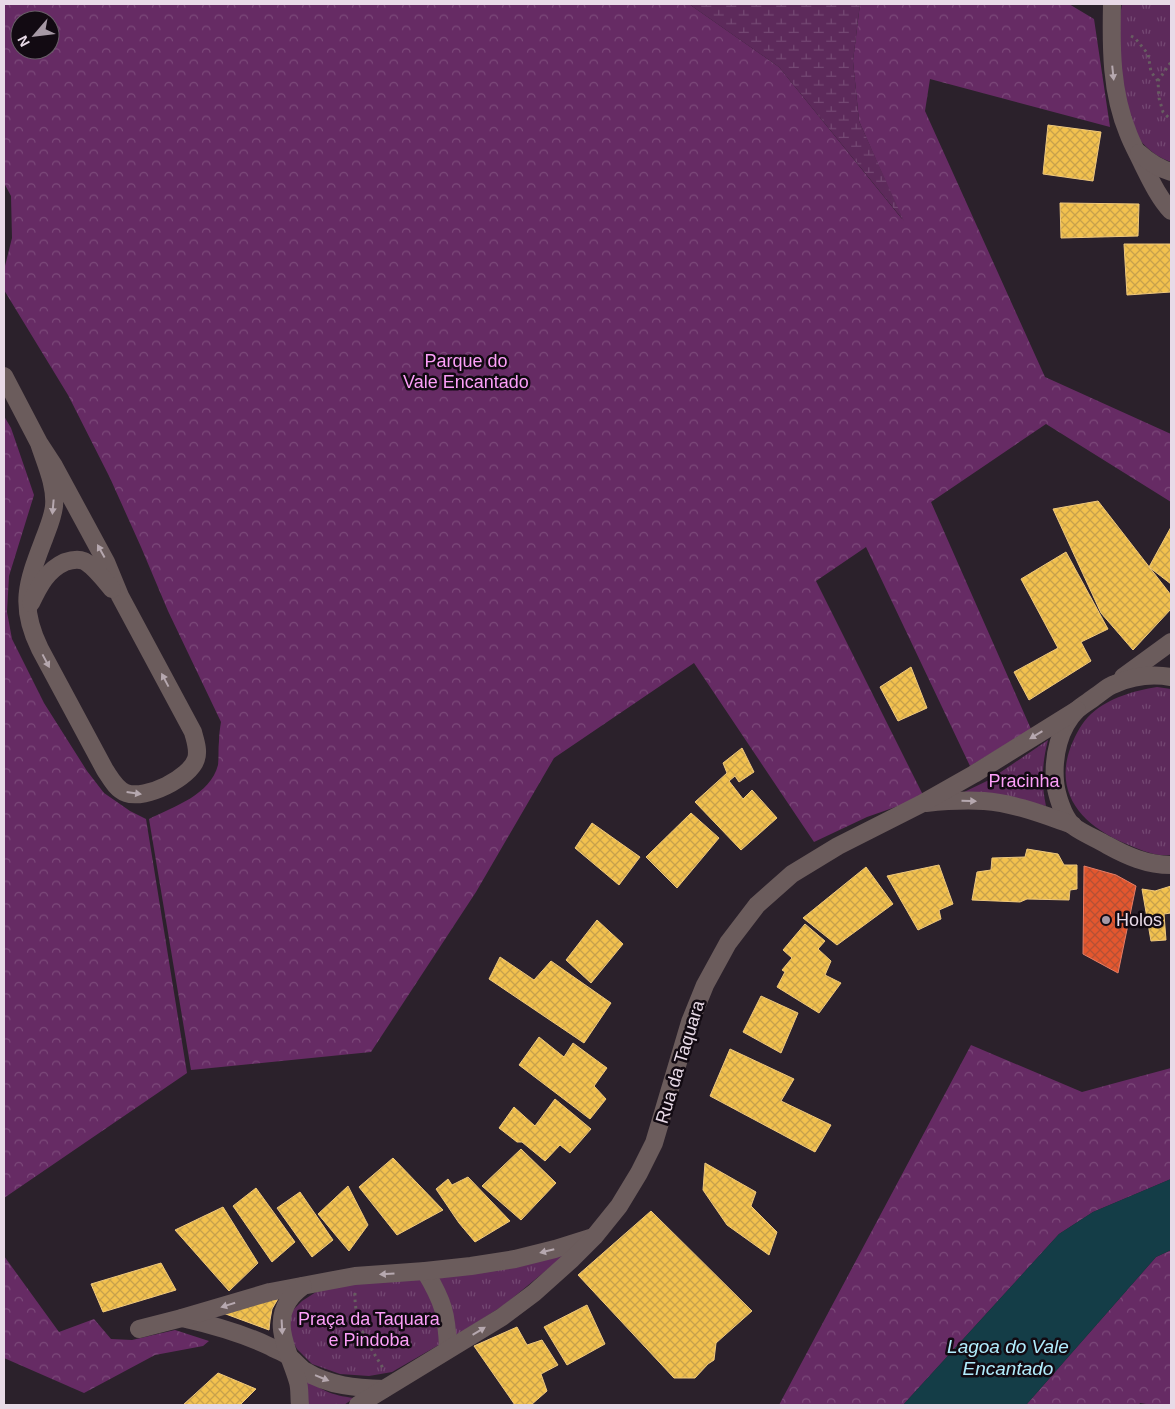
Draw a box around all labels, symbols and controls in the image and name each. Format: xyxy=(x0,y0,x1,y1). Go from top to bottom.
north arrow xyxy=(10,10,60,60)
text: N xyxy=(14,33,33,49)
one-way arrow xyxy=(1109,65,1117,81)
park label: Parque do Vale Encantado xyxy=(403,351,529,392)
one-way arrow xyxy=(48,499,56,515)
one-way arrow xyxy=(97,544,105,559)
one-way arrow xyxy=(42,654,50,669)
one-way arrow xyxy=(160,673,169,687)
one-way arrow xyxy=(1029,731,1042,740)
park label: Pracinha xyxy=(988,771,1061,791)
one-way arrow xyxy=(126,789,142,797)
one-way arrow xyxy=(961,797,977,805)
place label: Holos xyxy=(1116,910,1162,930)
marker: Holos xyxy=(1100,914,1112,926)
street label: Rua da Taquara xyxy=(652,997,709,1126)
one-way arrow xyxy=(540,1247,555,1255)
one-way arrow xyxy=(378,1270,394,1278)
one-way arrow xyxy=(220,1301,235,1309)
park label: Praça da Taquara e Pindoba xyxy=(298,1309,441,1350)
one-way arrow xyxy=(279,1320,287,1336)
one-way arrow xyxy=(472,1326,485,1335)
water label: Lagoa do Vale Encantado xyxy=(947,1336,1069,1379)
one-way arrow xyxy=(315,1375,329,1383)

